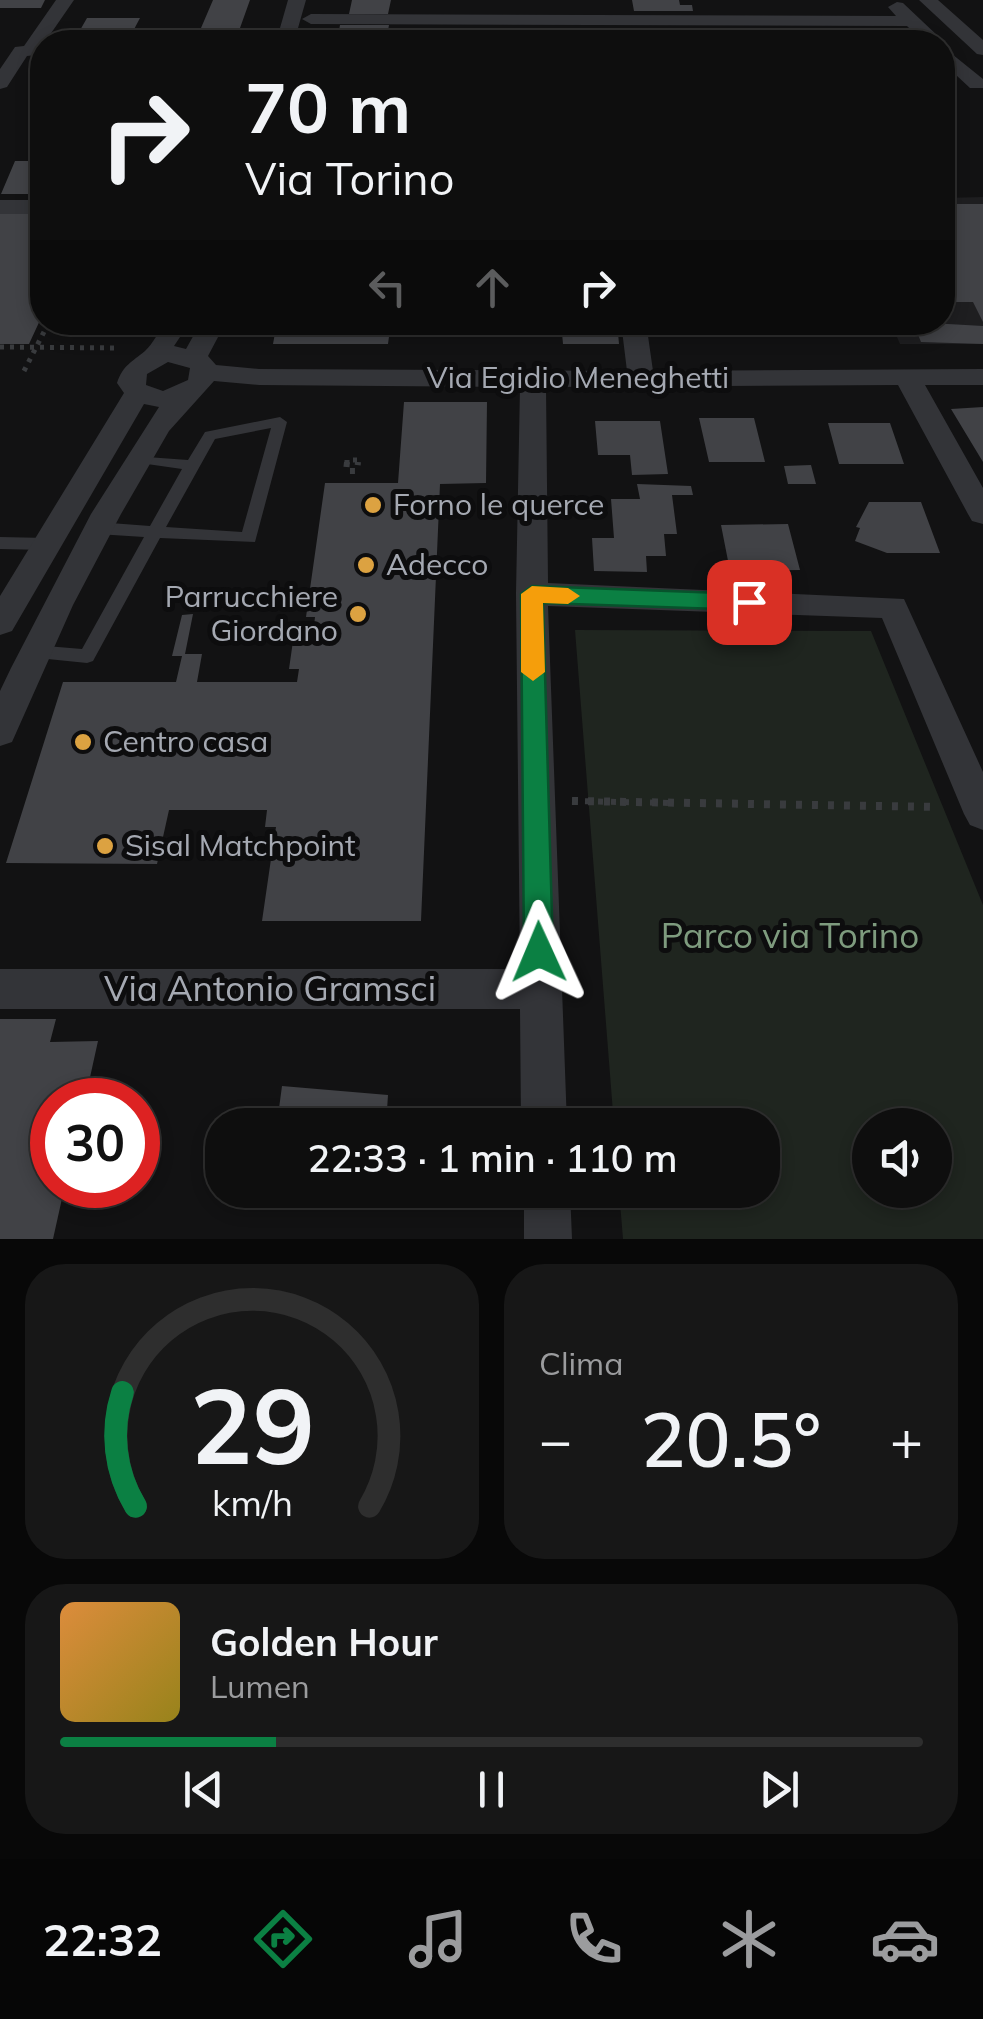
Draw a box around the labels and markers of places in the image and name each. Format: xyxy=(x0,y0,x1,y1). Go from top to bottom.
place label: Forno le querce xyxy=(393,485,604,523)
marker: Forno le querce xyxy=(362,494,384,516)
place label: Adecco xyxy=(386,545,488,583)
marker: Adecco xyxy=(355,554,377,576)
pin xyxy=(707,560,792,645)
place label: Parrucchiere Giordano xyxy=(165,577,338,649)
marker: Parrucchiere Giordano xyxy=(347,603,369,625)
place label: Centro casa xyxy=(103,722,268,760)
marker: Centro casa xyxy=(72,731,94,753)
place label: Sisal Matchpoint xyxy=(125,826,356,864)
marker: Sisal Matchpoint xyxy=(94,835,116,857)

